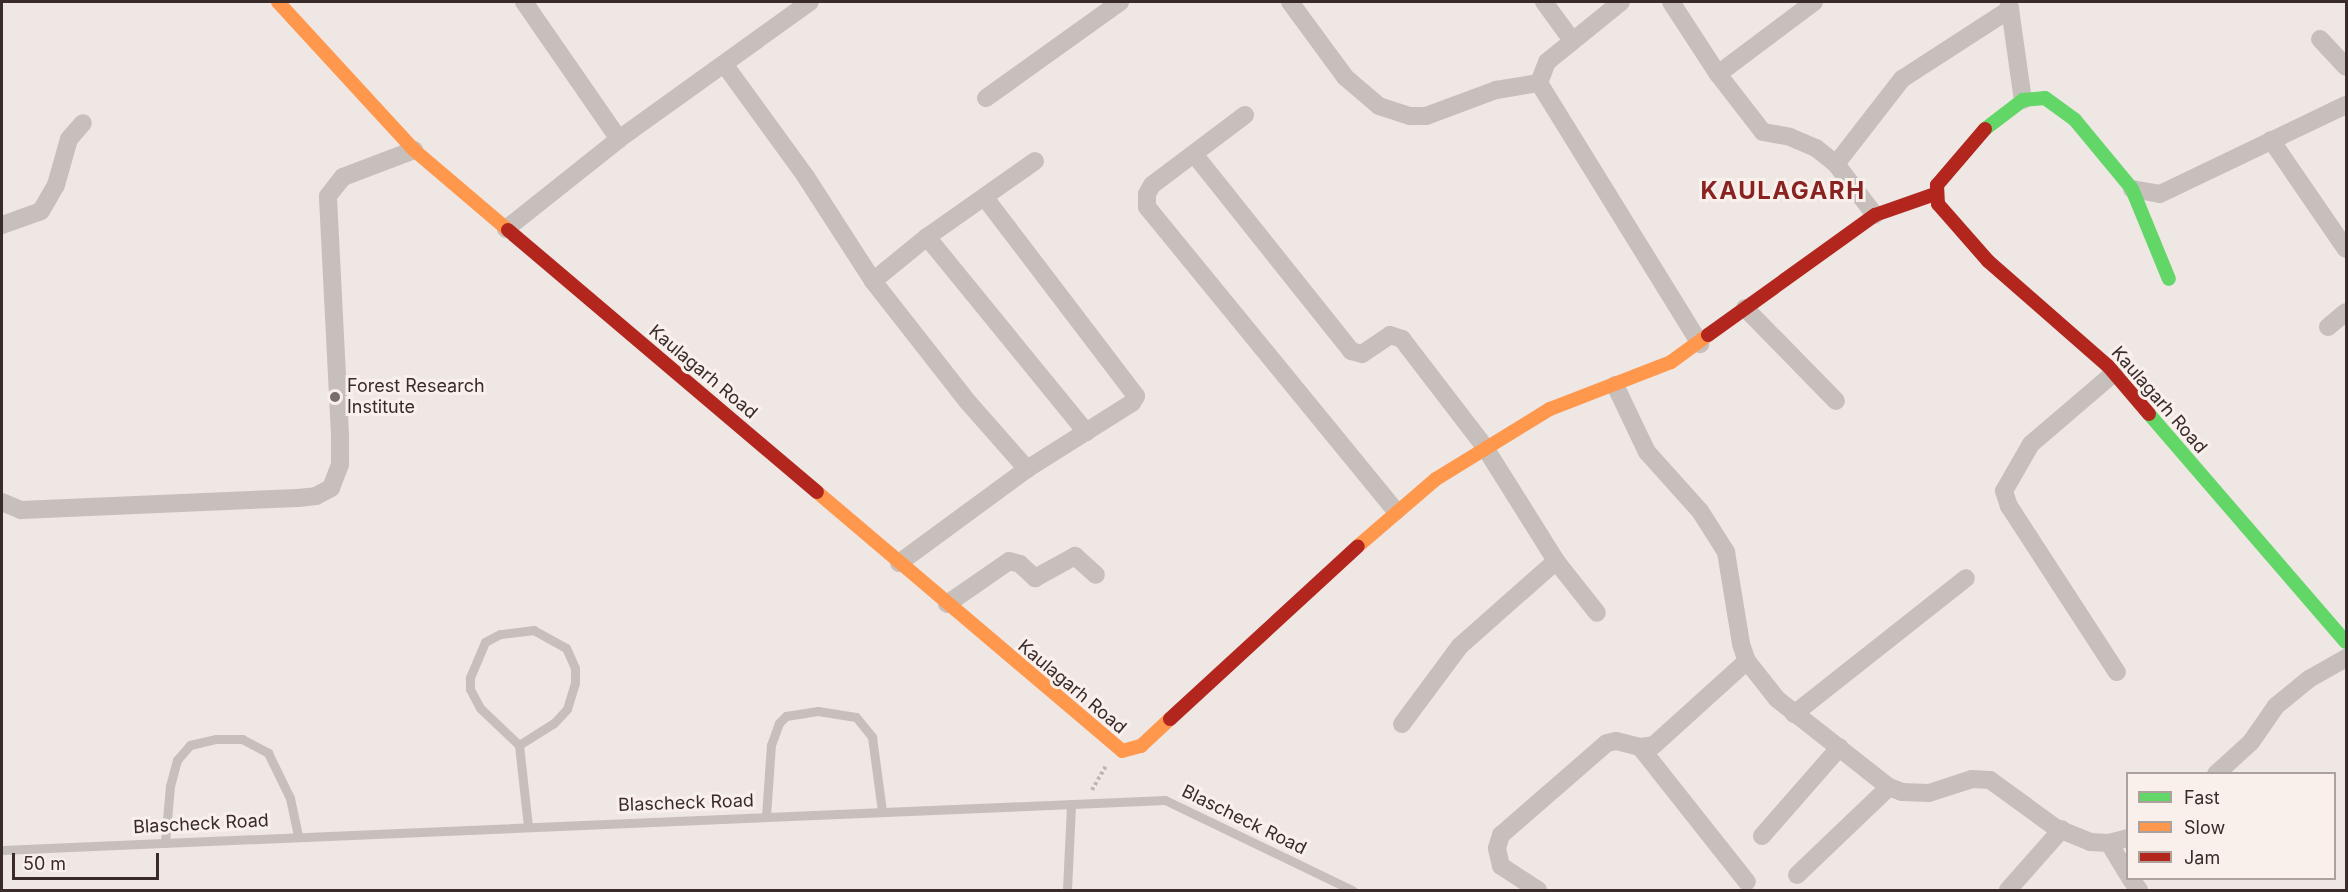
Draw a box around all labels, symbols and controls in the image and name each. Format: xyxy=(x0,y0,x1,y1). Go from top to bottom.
district label: KAULAGARH xyxy=(1700,177,1866,205)
street label: Kaulagarh Road xyxy=(644,320,762,424)
street label: Kaulagarh Road xyxy=(2107,342,2211,458)
place label: Forest Research Institute xyxy=(347,376,485,418)
marker: Forest Research Institute xyxy=(328,390,342,404)
street label: Kaulagarh Road xyxy=(1013,635,1131,739)
legend xyxy=(2126,772,2336,880)
street label: Blascheck Road xyxy=(1178,781,1310,859)
text: Fast xyxy=(2184,787,2220,808)
street label: Blascheck Road xyxy=(618,790,754,816)
street label: Blascheck Road xyxy=(133,810,269,838)
text: Slow xyxy=(2184,817,2225,838)
scale bar xyxy=(15,841,162,879)
text: Jam xyxy=(2184,847,2220,868)
text: 50 m xyxy=(23,853,66,874)

